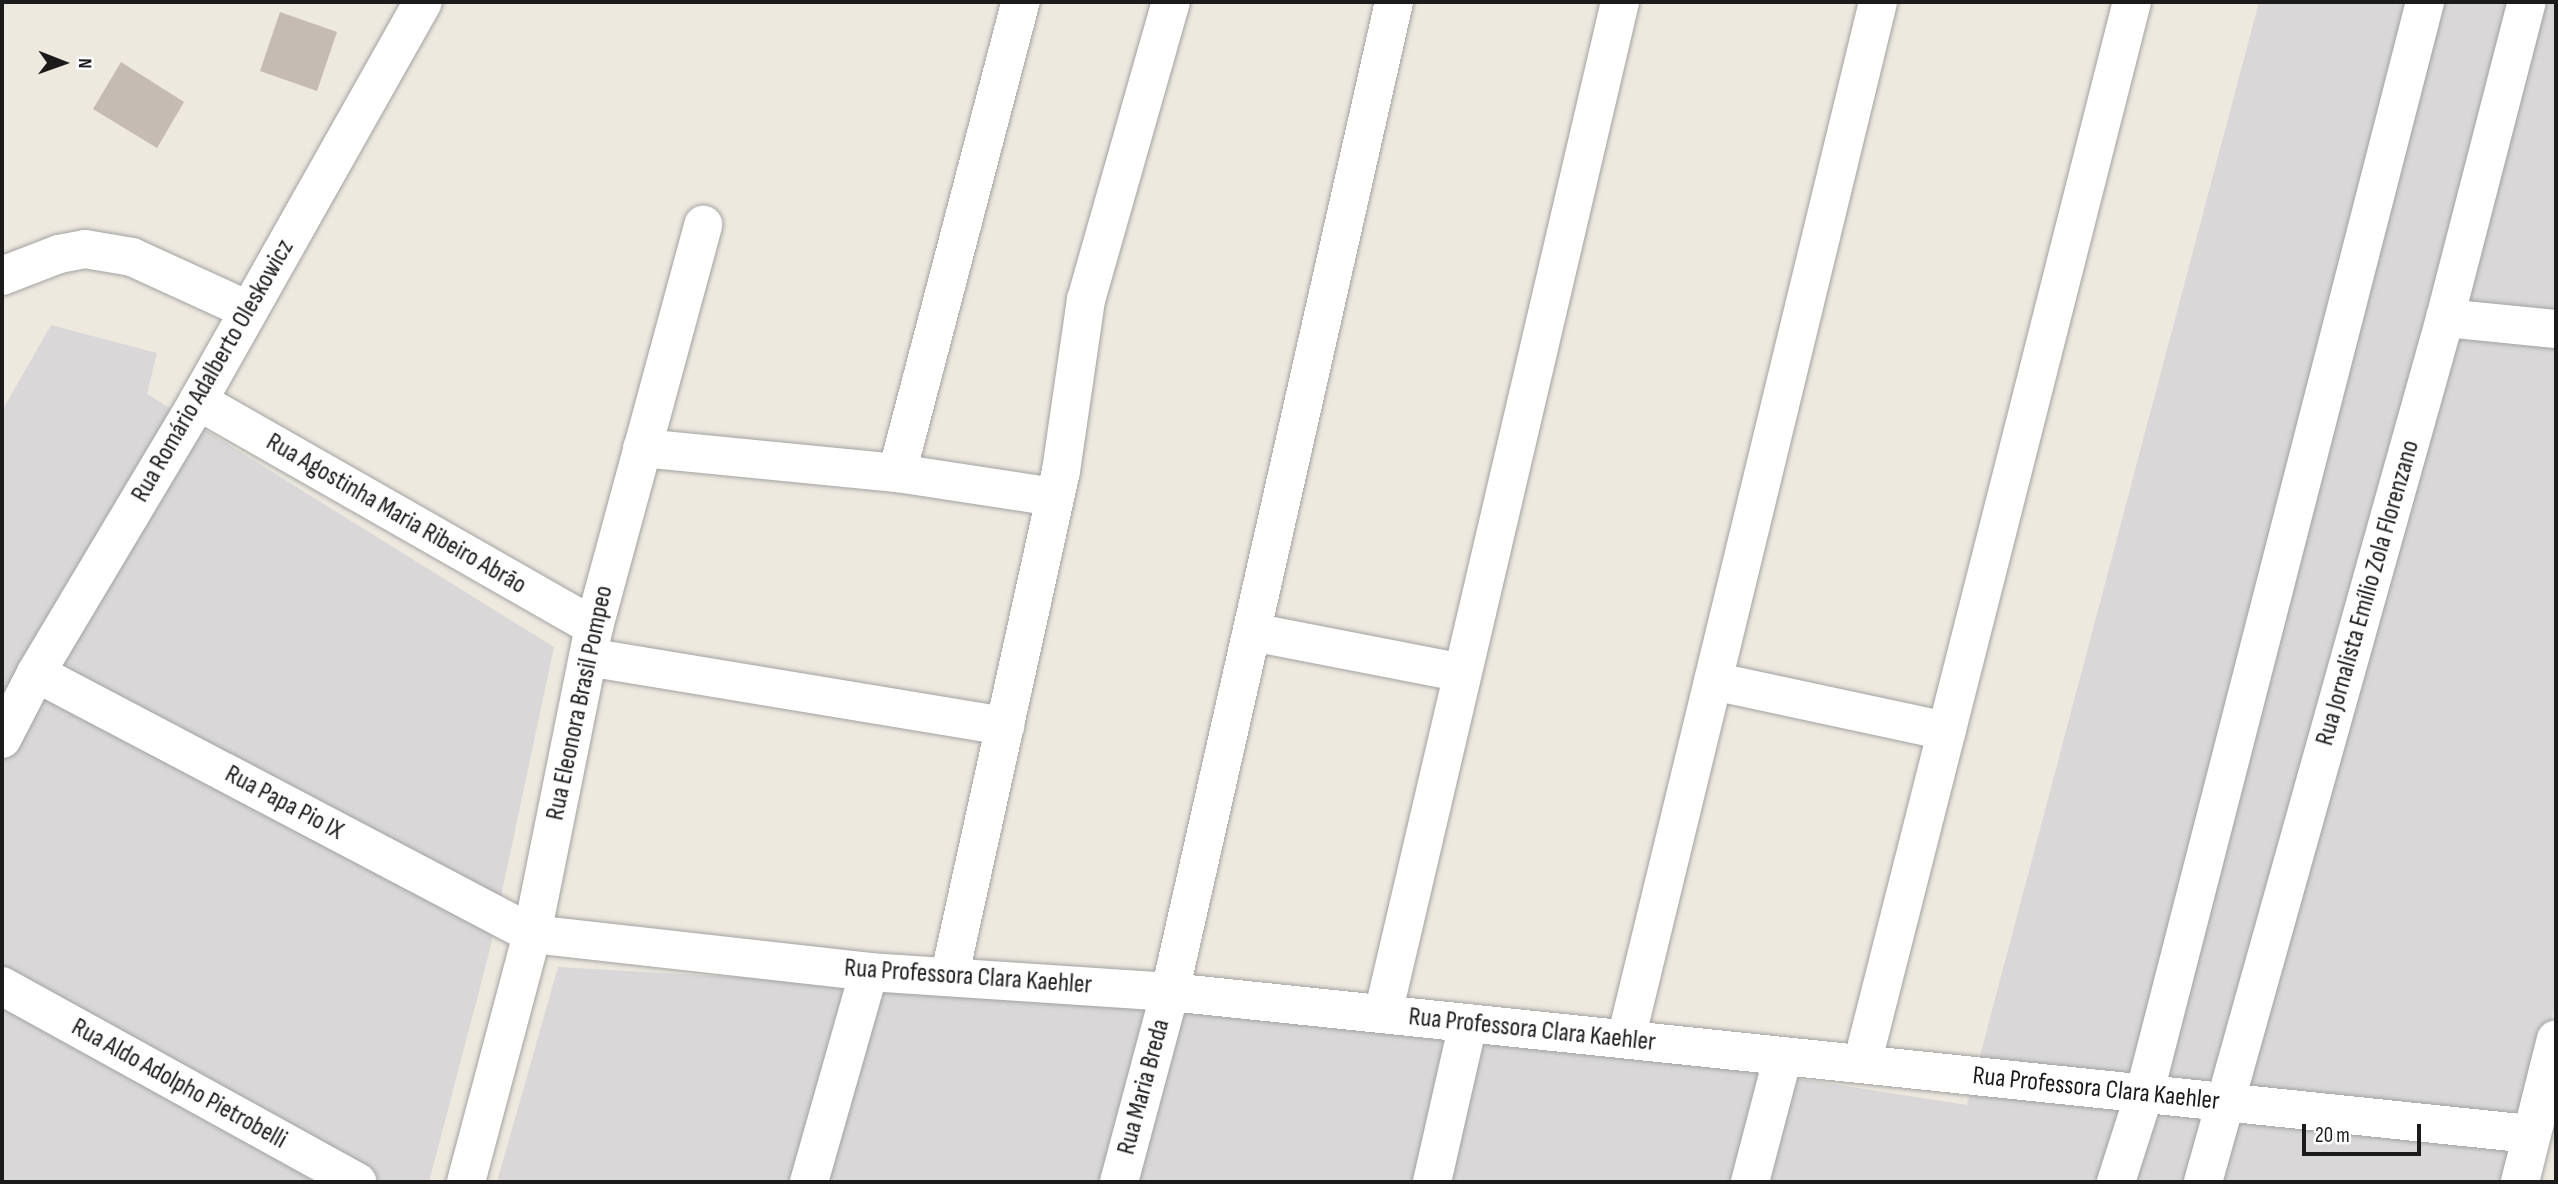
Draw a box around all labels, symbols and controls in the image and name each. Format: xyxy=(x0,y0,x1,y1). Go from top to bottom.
north arrow xyxy=(28,28,98,98)
text: N xyxy=(73,58,96,69)
street label: Rua Romário Adalberto Oleskowicz xyxy=(125,234,301,508)
street label: Rua Agostinha Maria Ribeiro Abrão xyxy=(260,427,532,601)
street label: Rua Jornalista Emílio Zola Florenzano xyxy=(2309,437,2427,749)
street label: Rua Eleonora Brasil Pompeo xyxy=(540,583,620,823)
street label: Rua Papa Pio IX xyxy=(220,759,348,847)
street label: Rua Professora Clara Kaehler xyxy=(843,953,1093,1001)
street label: Rua Professora Clara Kaehler xyxy=(1407,1002,1657,1058)
street label: Rua Aldo Adolpho Pietrobelli xyxy=(66,1012,292,1156)
street label: Rua Maria Breda xyxy=(1111,1016,1177,1158)
street label: Rua Professora Clara Kaehler xyxy=(1971,1061,2221,1117)
scale bar xyxy=(2306,1110,2425,1154)
text: 20 m xyxy=(2315,1123,2350,1148)

